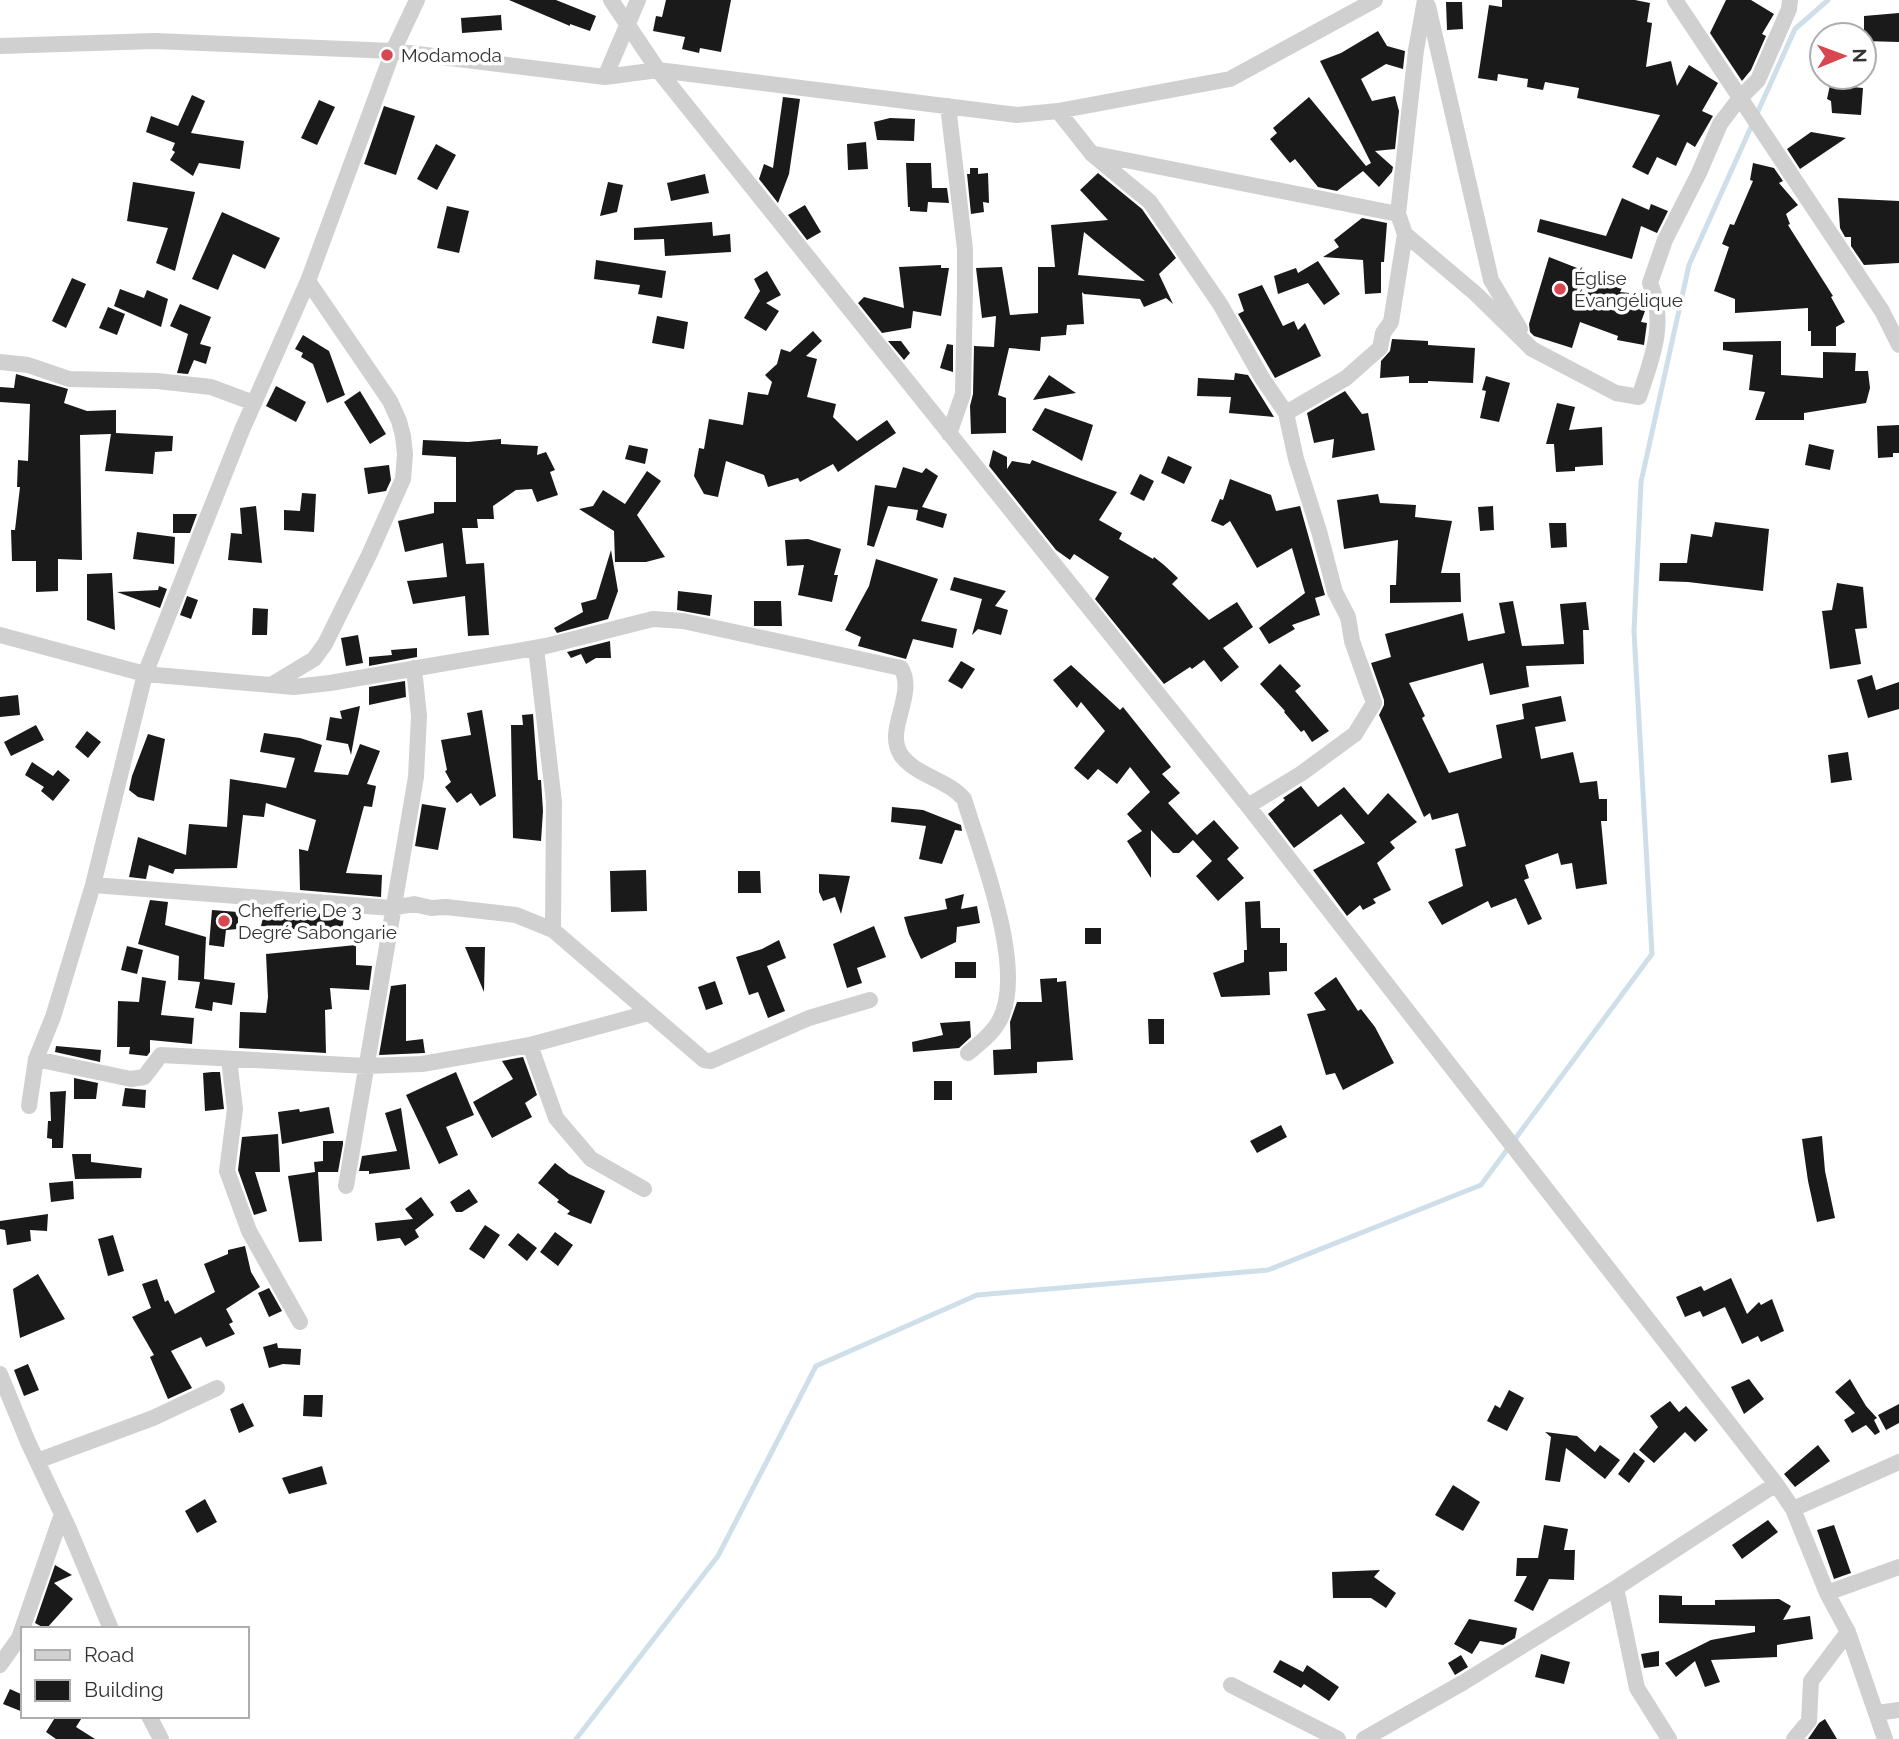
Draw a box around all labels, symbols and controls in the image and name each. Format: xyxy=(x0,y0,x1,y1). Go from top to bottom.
north arrow xyxy=(1808,21,1878,91)
place label: Modamoda xyxy=(401,44,502,66)
marker: Modamoda xyxy=(379,47,395,63)
text: N xyxy=(1849,48,1871,63)
place label: Église Évangélique xyxy=(1574,267,1683,311)
marker: Église Évangélique xyxy=(1552,281,1568,297)
place label: Chefferie De 3 Degré Sabongarie xyxy=(238,899,397,943)
marker: Chefferie De 3 Degré Sabongarie xyxy=(216,913,232,929)
legend xyxy=(21,1627,248,1718)
text: Road xyxy=(84,1642,134,1667)
text: Building xyxy=(84,1677,164,1702)

